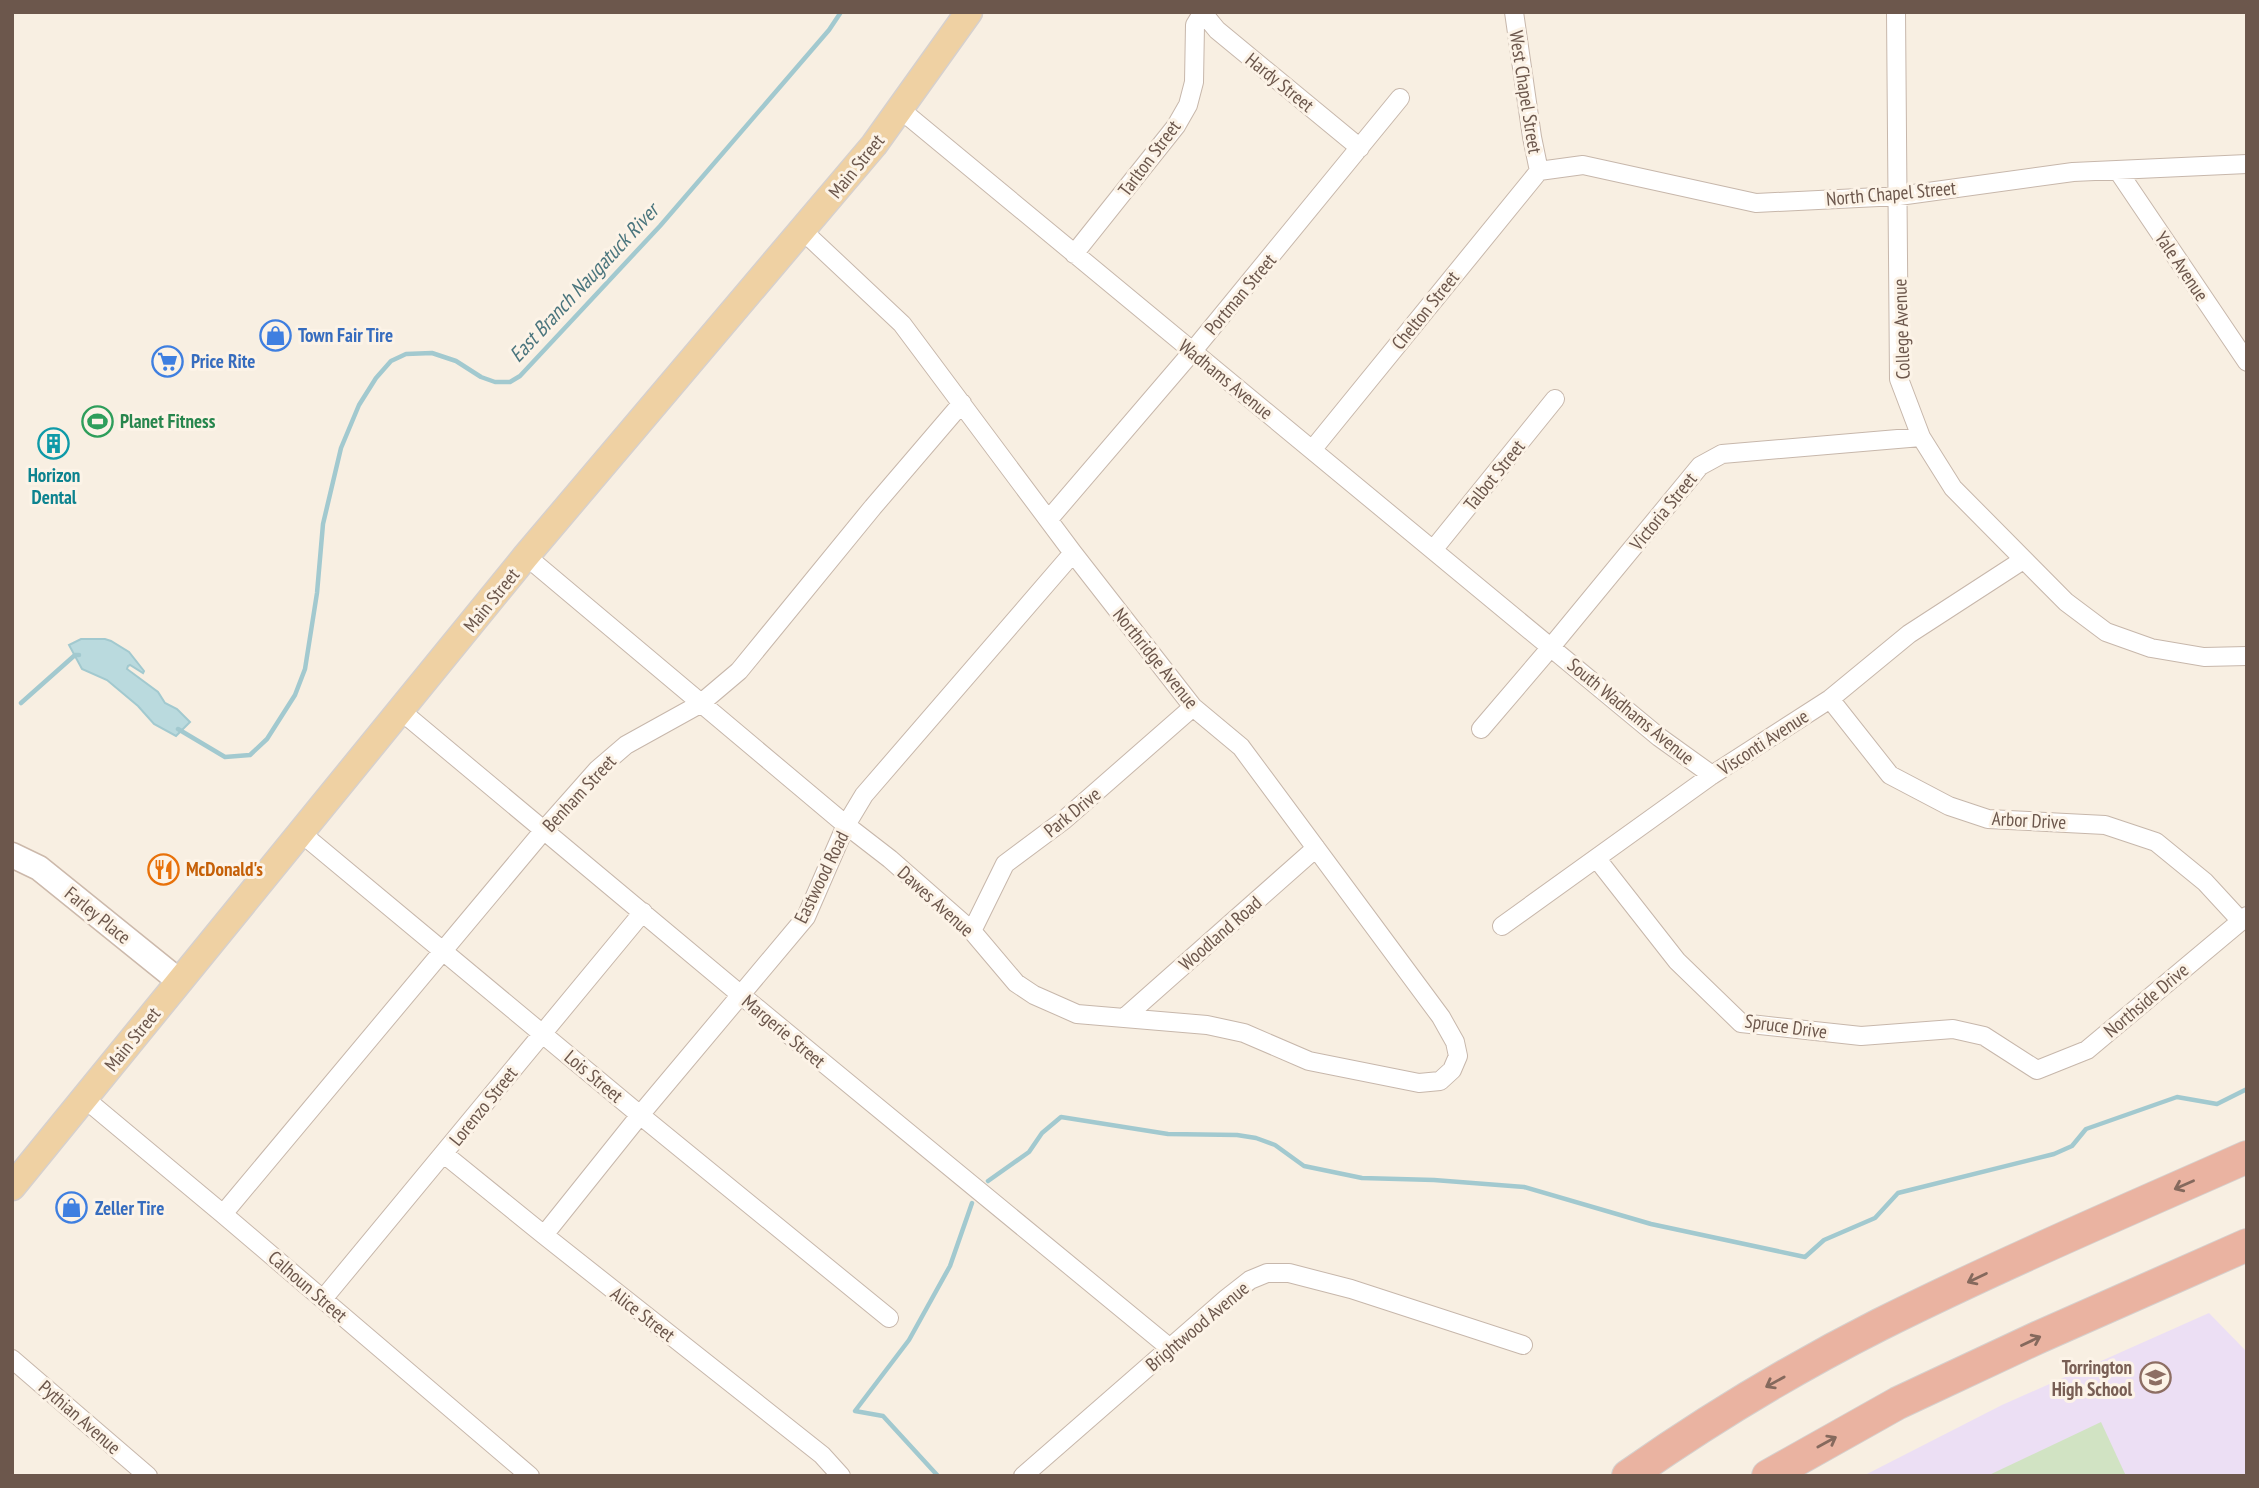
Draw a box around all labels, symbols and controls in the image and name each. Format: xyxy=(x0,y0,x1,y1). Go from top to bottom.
street label: West Chapel Street xyxy=(1504,29,1548,156)
street label: Hardy Street xyxy=(1241,47,1320,117)
street label: Tarlton Street xyxy=(1113,115,1186,201)
street label: Main Street xyxy=(823,129,890,203)
street label: North Chapel Street xyxy=(1825,175,1958,211)
water label: East Branch Naugatuck River xyxy=(503,195,666,368)
street label: Yale Avenue xyxy=(2150,227,2214,306)
street label: Portman Street xyxy=(1199,248,1281,340)
street label: Chelton Street xyxy=(1386,265,1464,354)
street label: College Avenue xyxy=(1887,278,1915,380)
shop icon: Town Fair Tire xyxy=(258,318,292,352)
place label: Town Fair Tire xyxy=(298,323,393,347)
street label: Wadhams Avenue xyxy=(1174,334,1278,424)
supermarket icon: Price Rite xyxy=(151,344,185,378)
place label: Price Rite xyxy=(191,349,255,373)
sports icon: Planet Fitness xyxy=(80,404,114,438)
place label: Planet Fitness xyxy=(120,409,216,433)
building icon: Horizon Dental xyxy=(37,427,71,461)
street label: Talbot Street xyxy=(1458,434,1530,515)
place label: Horizon Dental xyxy=(28,463,80,509)
street label: Victoria Street xyxy=(1624,467,1702,556)
street label: Main Street xyxy=(458,563,525,637)
street label: Northridge Avenue xyxy=(1108,603,1204,713)
street label: South Wadhams Avenue xyxy=(1563,653,1699,770)
street label: Visconti Avenue xyxy=(1712,704,1813,781)
street label: Benham Street xyxy=(537,749,621,837)
street label: Park Drive xyxy=(1039,782,1105,842)
street label: Arbor Drive xyxy=(1991,806,2067,834)
street label: Eastwood Road xyxy=(788,827,854,927)
restaurant icon: McDonald's xyxy=(146,852,180,886)
place label: McDonald's xyxy=(186,857,263,881)
street label: Dawes Avenue xyxy=(893,860,979,942)
street label: Farley Place xyxy=(60,881,136,949)
street label: Woodland Road xyxy=(1174,891,1266,975)
street label: Northside Drive xyxy=(2099,958,2193,1042)
street label: Margerie Street xyxy=(737,989,831,1073)
street label: Main Street xyxy=(99,1002,166,1076)
street label: Spruce Drive xyxy=(1743,1008,1829,1044)
street label: Lois Street xyxy=(560,1045,629,1108)
street label: Lorenzo Street xyxy=(444,1061,523,1150)
one-way arrow xyxy=(2174,1179,2196,1192)
shop icon: Zeller Tire xyxy=(55,1191,89,1225)
place label: Zeller Tire xyxy=(95,1196,164,1220)
street label: Calhoun Street xyxy=(264,1245,353,1327)
one-way arrow xyxy=(1967,1271,1988,1285)
street label: Brightwood Avenue xyxy=(1141,1276,1254,1376)
street label: Alice Street xyxy=(606,1281,681,1347)
one-way arrow xyxy=(2020,1334,2041,1347)
place label: Torrington High School xyxy=(2052,1355,2132,1401)
school or university icon: Torrington High School xyxy=(2138,1361,2172,1395)
street label: Pythian Avenue xyxy=(34,1375,126,1459)
one-way arrow xyxy=(1765,1375,1785,1389)
one-way arrow xyxy=(1817,1435,1837,1449)

